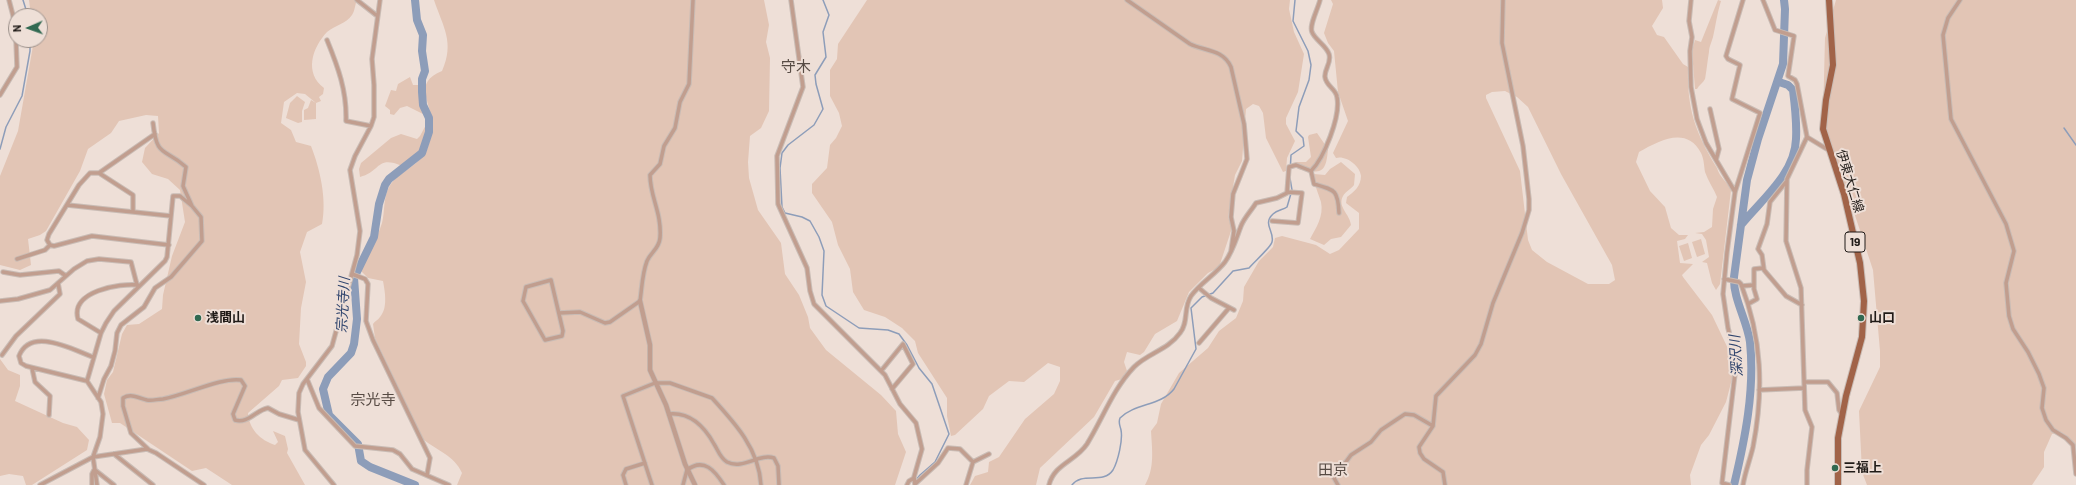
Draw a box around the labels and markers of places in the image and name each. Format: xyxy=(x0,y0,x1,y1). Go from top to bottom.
place label: 浅間山 xyxy=(206,310,245,326)
place label: 山口 xyxy=(1869,310,1895,326)
marker: 浅間山 xyxy=(193,313,203,323)
marker: 山口 xyxy=(1856,313,1866,323)
place label: 三福上 xyxy=(1843,460,1882,476)
marker: 三福上 xyxy=(1830,463,1840,473)

